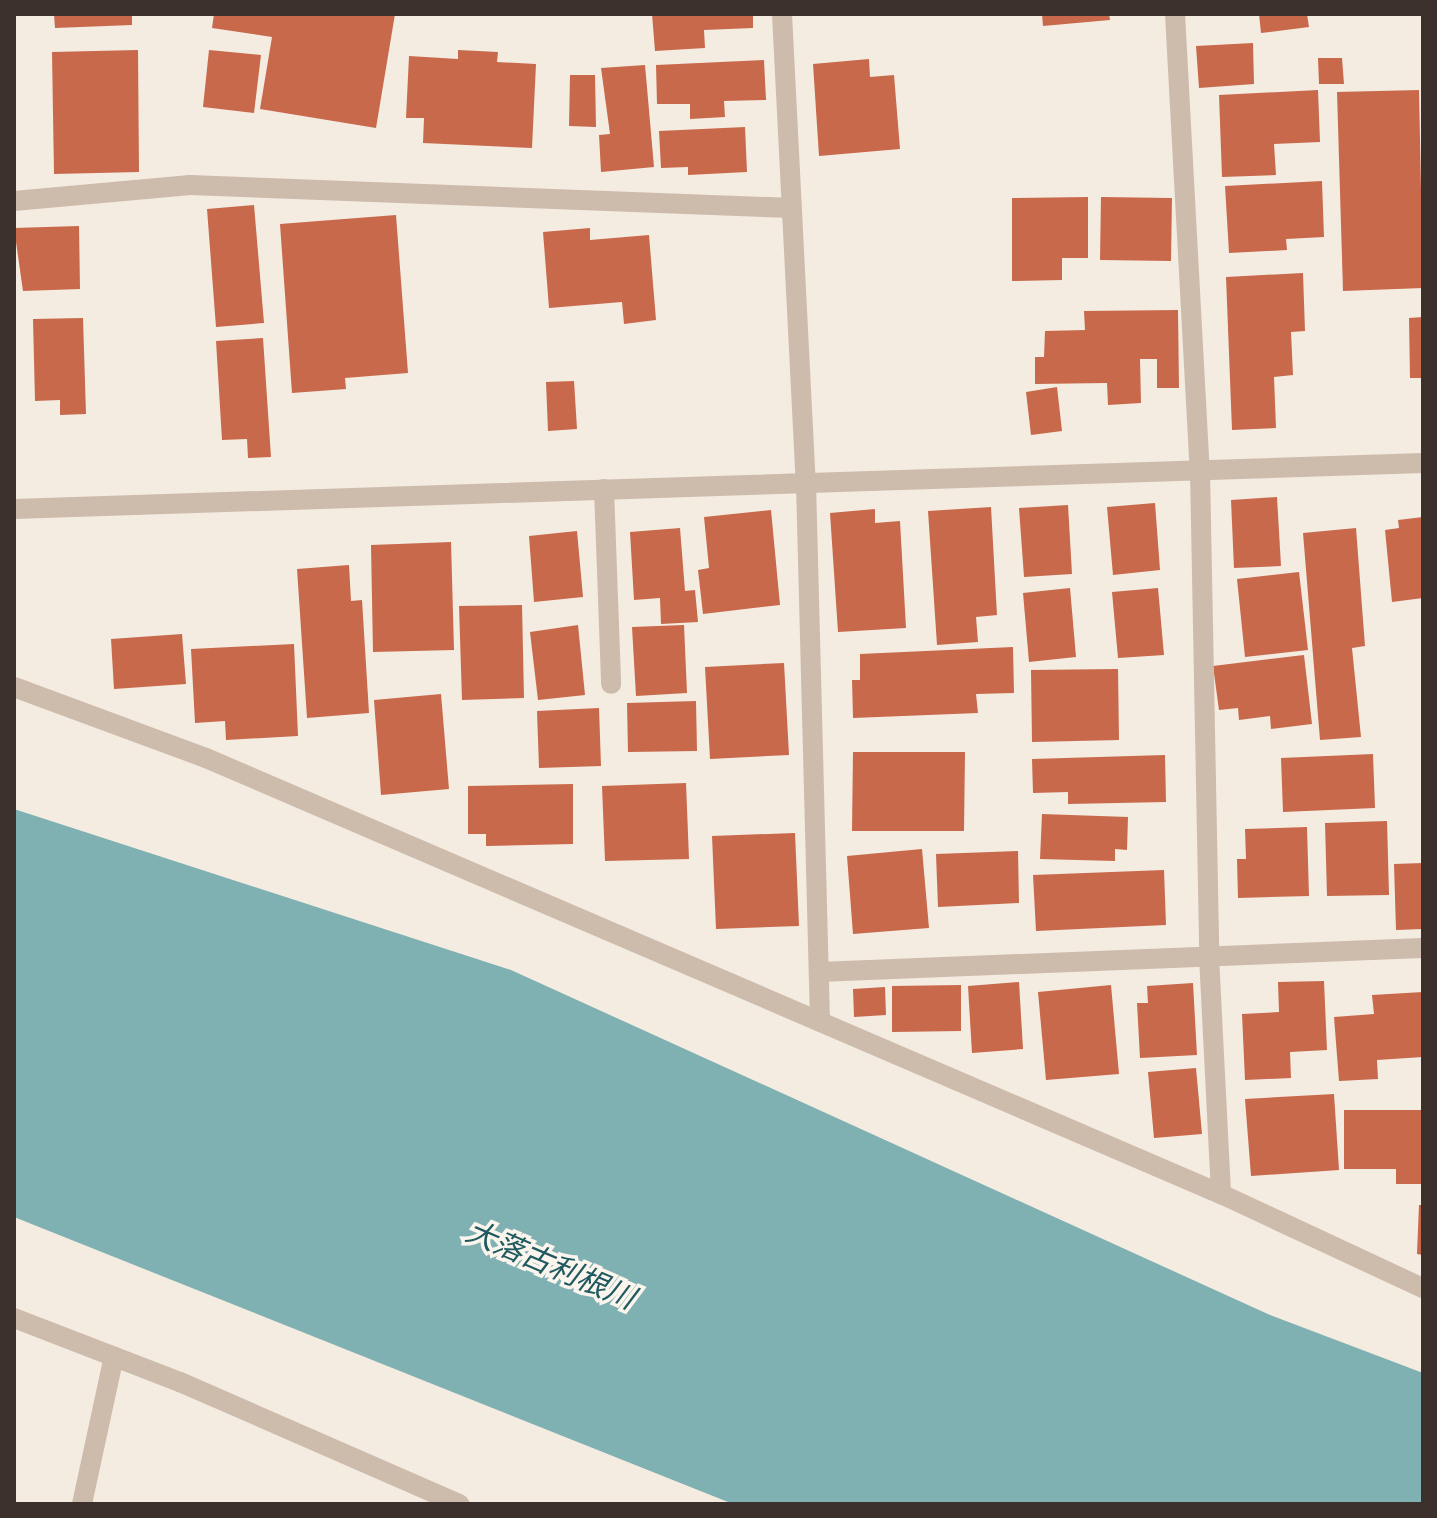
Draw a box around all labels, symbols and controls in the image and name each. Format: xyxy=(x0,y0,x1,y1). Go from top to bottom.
water label: 大落古利根川 xyxy=(460,1214,640,1318)

